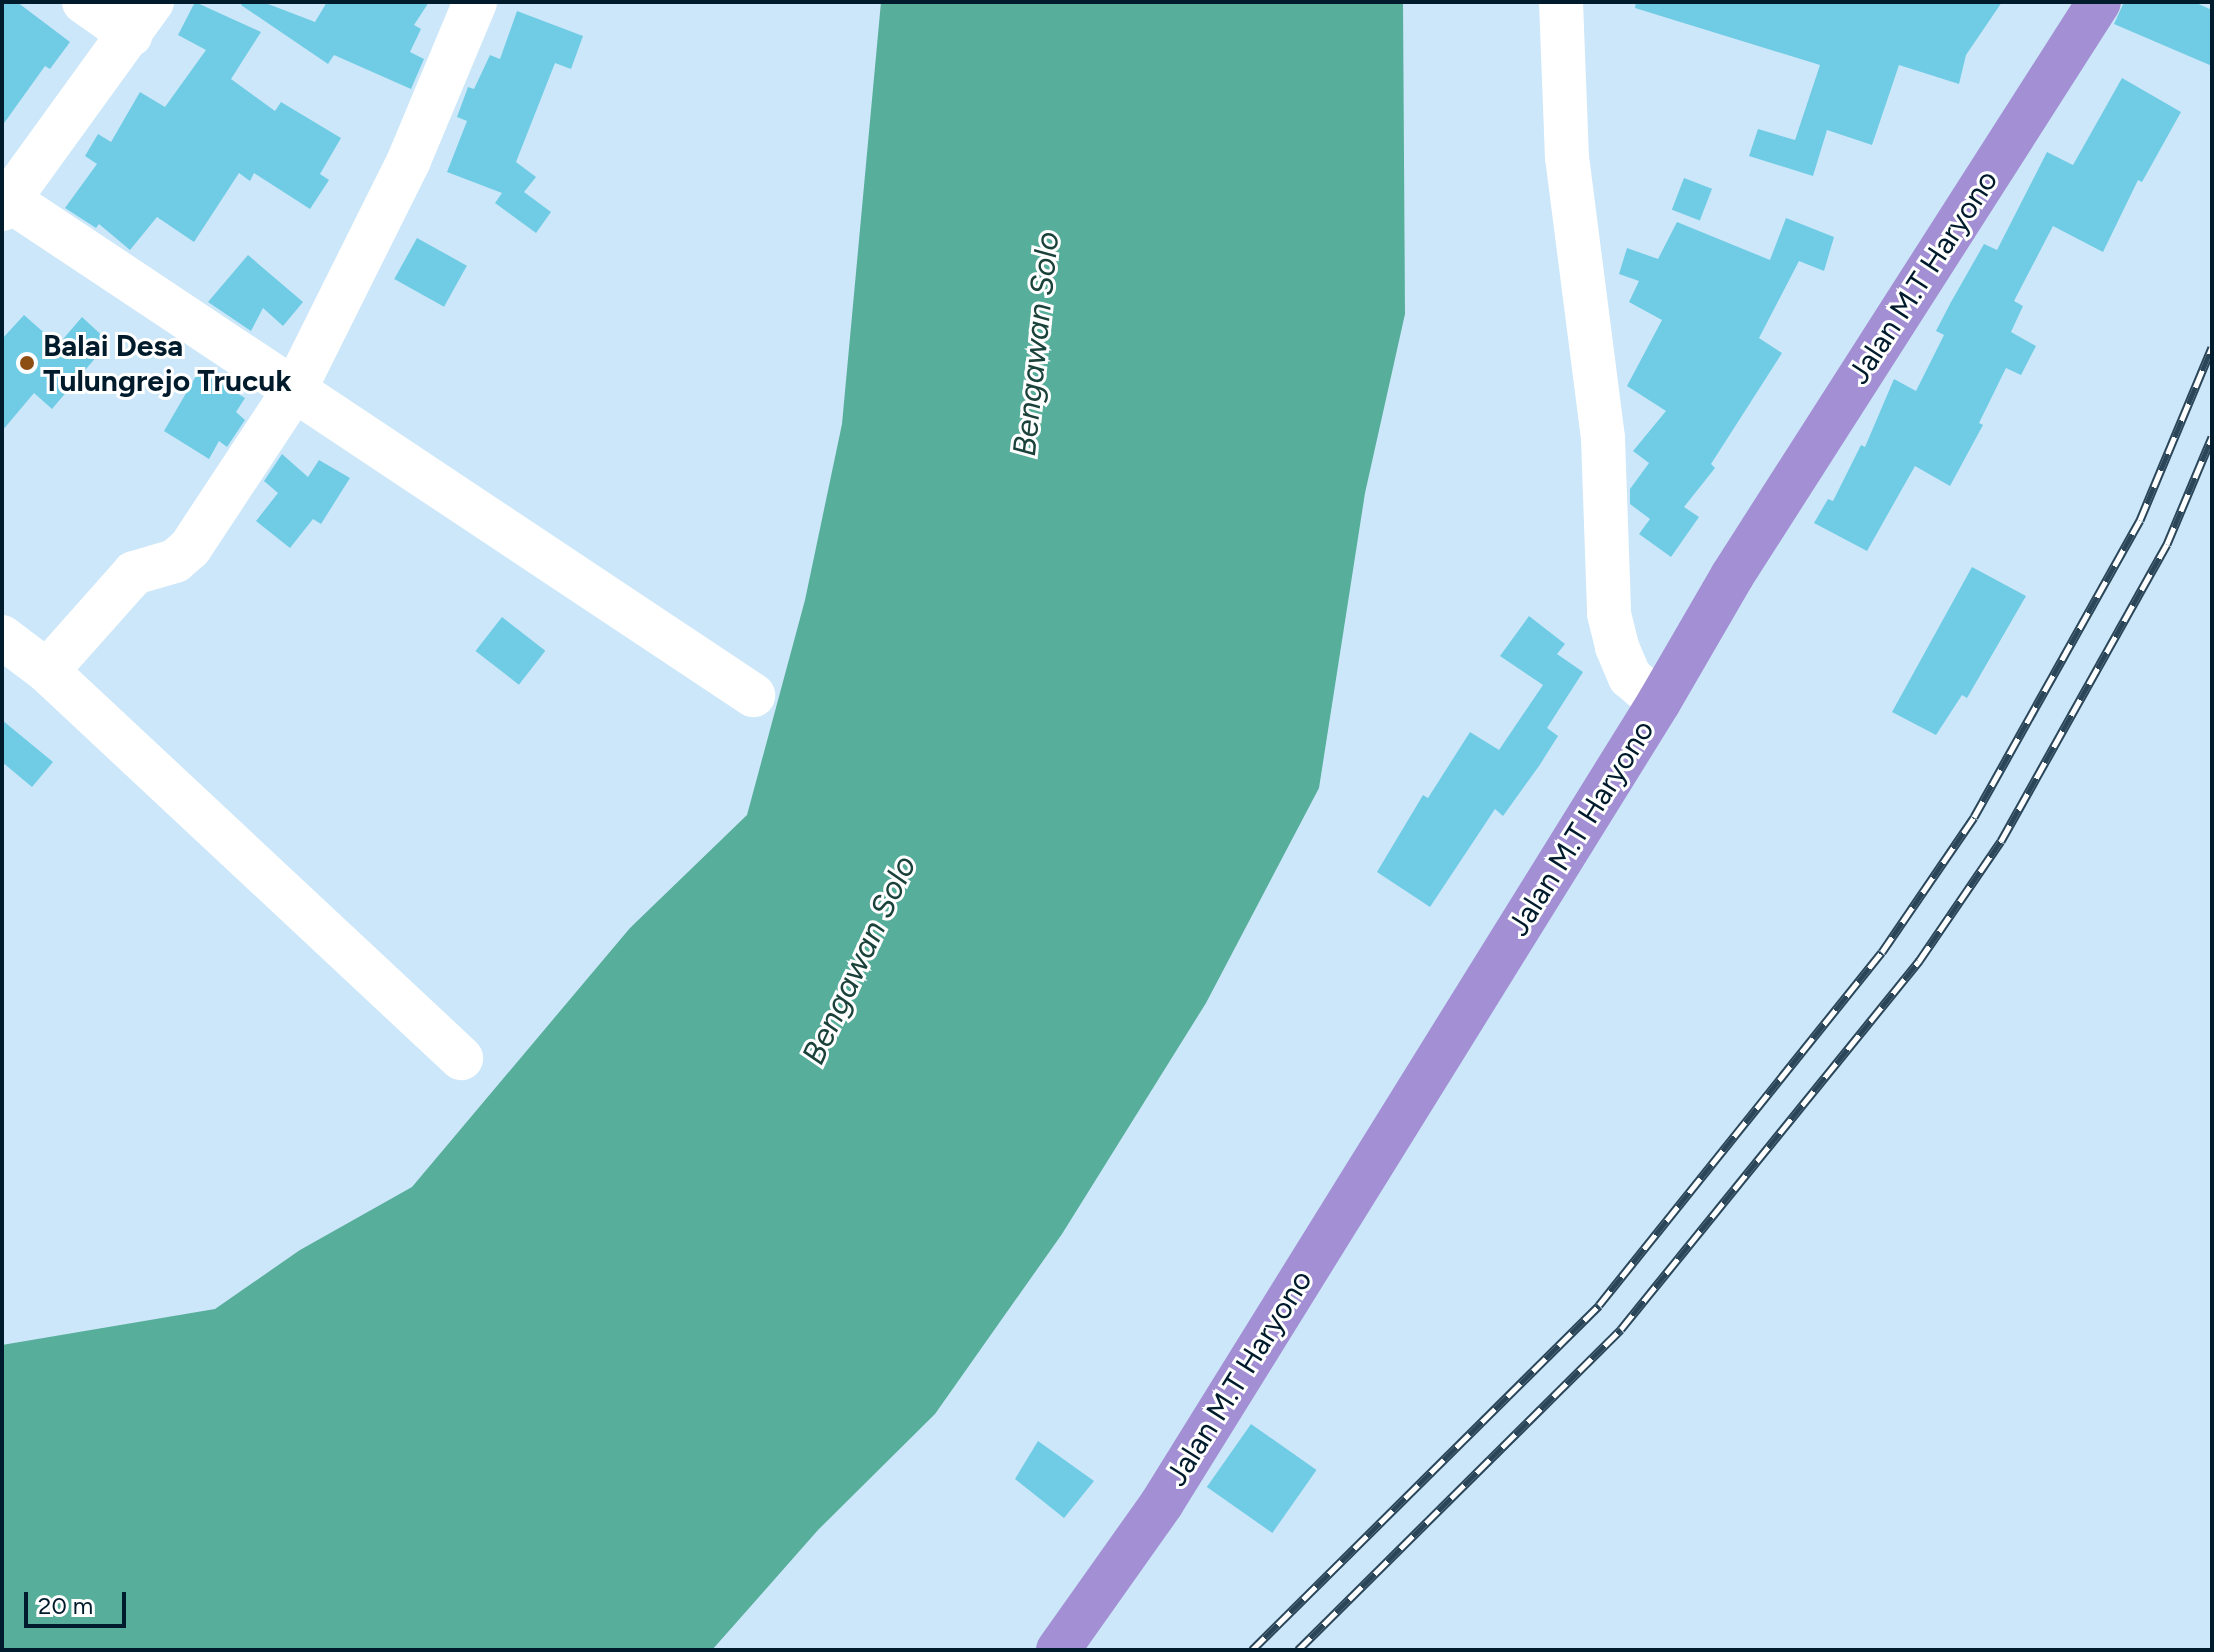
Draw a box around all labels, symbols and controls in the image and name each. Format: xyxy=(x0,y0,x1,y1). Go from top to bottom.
street label: Jalan M.T Haryono xyxy=(1841,163,2005,391)
water label: Bengawan Solo xyxy=(1005,230,1067,458)
place label: Balai Desa Tulungrejo Trucuk xyxy=(43,328,292,398)
marker: Balai Desa Tulungrejo Trucuk xyxy=(18,354,36,372)
street label: Jalan M.T Haryono xyxy=(1500,714,1662,942)
water label: Bengawan Solo xyxy=(794,850,924,1070)
street label: Jalan M.T Haryono xyxy=(1158,1264,1320,1492)
scale bar xyxy=(28,1576,130,1626)
text: 20 m xyxy=(38,1591,93,1620)

